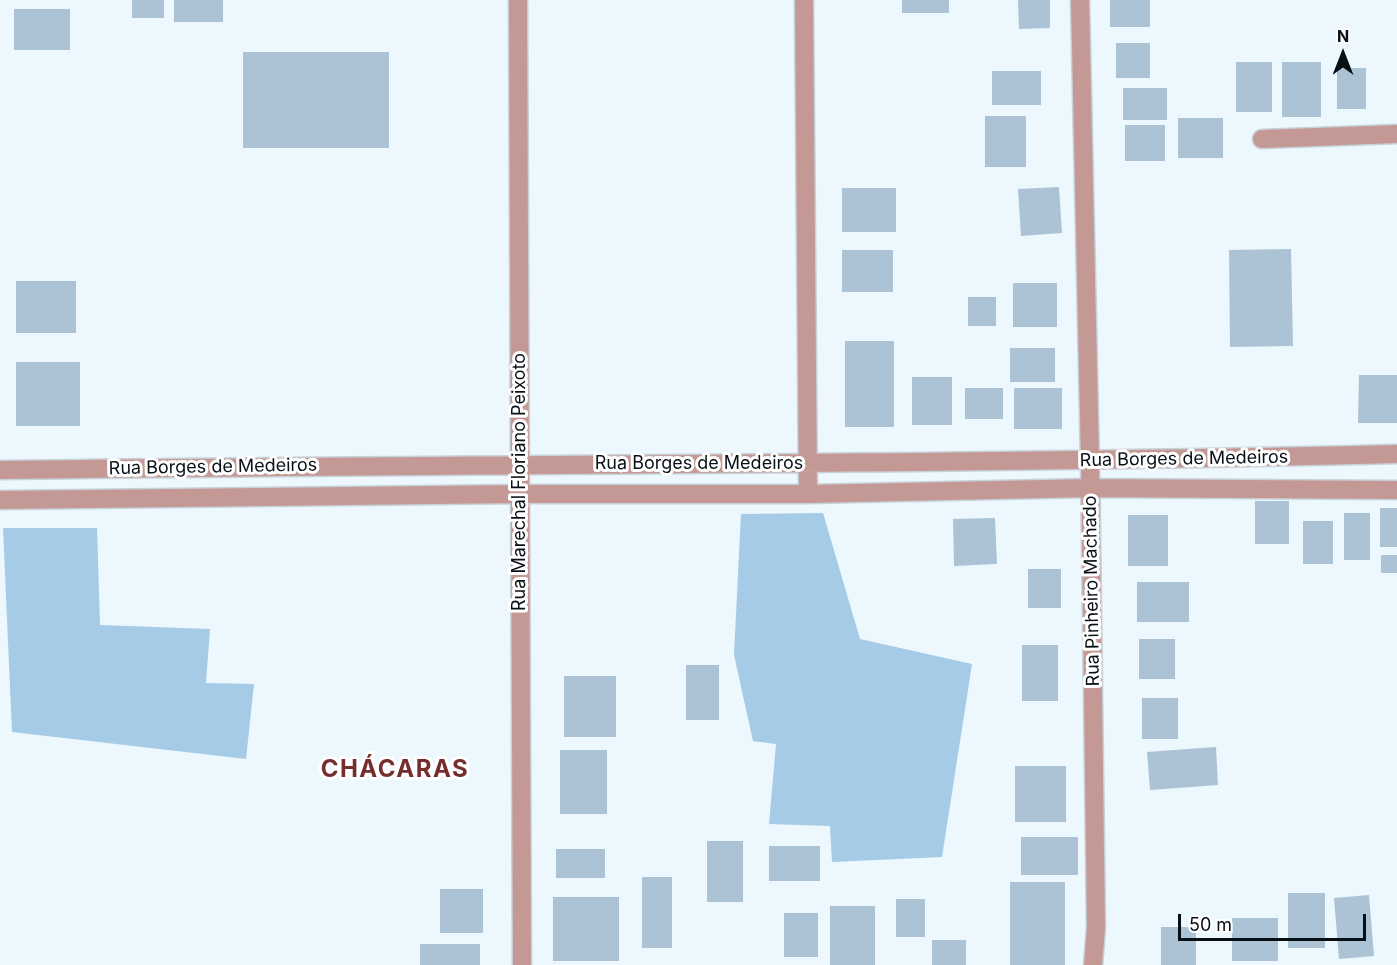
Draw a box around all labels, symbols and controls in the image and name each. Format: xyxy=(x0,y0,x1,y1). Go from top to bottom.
north arrow xyxy=(1313,24,1373,84)
text: N xyxy=(1337,26,1349,46)
street label: Rua Marechal Floriano Peixoto xyxy=(509,353,531,611)
street label: Rua Borges de Medeiros xyxy=(1080,446,1288,472)
street label: Rua Borges de Medeiros xyxy=(595,453,803,475)
street label: Rua Borges de Medeiros xyxy=(109,454,317,480)
street label: Rua Pinheiro Machado xyxy=(1080,495,1104,687)
district label: CHÁCARAS xyxy=(321,756,469,784)
scale bar xyxy=(1181,902,1368,940)
text: 50 m xyxy=(1189,914,1232,935)

